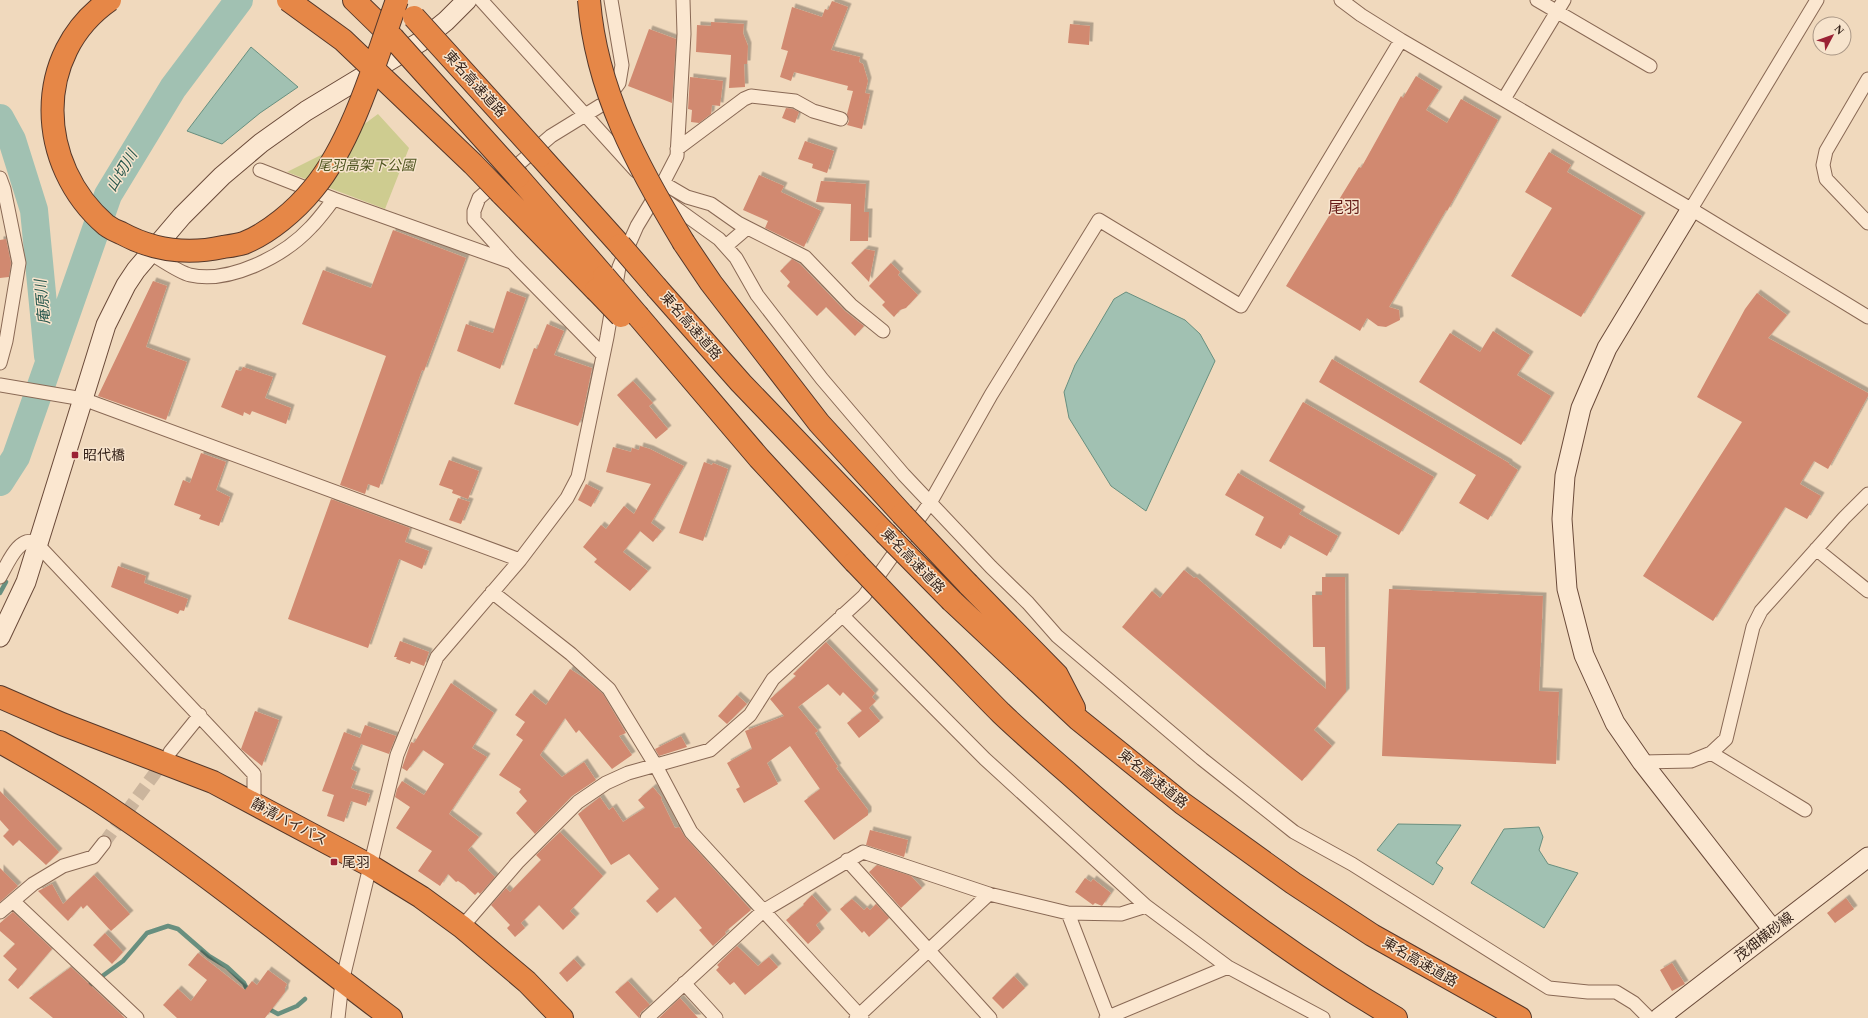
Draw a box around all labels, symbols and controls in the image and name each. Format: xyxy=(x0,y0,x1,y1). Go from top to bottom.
north arrow xyxy=(1812,16,1852,56)
text: N xyxy=(1830,21,1849,39)
street label: 東名高速道路 xyxy=(439,46,511,122)
water label: 山切川 xyxy=(101,144,144,196)
park label: 尾羽高架下公園 xyxy=(317,155,417,176)
district label: 尾羽 xyxy=(1328,196,1360,220)
water label: 庵原川 xyxy=(29,277,56,325)
street label: 東名高速道路 xyxy=(656,287,726,365)
place label: 昭代橋 xyxy=(83,445,125,466)
marker: 昭代橋 xyxy=(70,450,80,460)
street label: 東名高速道路 xyxy=(876,523,950,599)
street label: 東名高速道路 xyxy=(1114,744,1192,814)
street label: 静清バイパス xyxy=(247,793,331,851)
place label: 尾羽 xyxy=(342,852,370,873)
marker: 尾羽 xyxy=(329,857,339,867)
street label: 茂畑横砂線 xyxy=(1730,907,1798,967)
street label: 東名高速道路 xyxy=(1378,932,1462,992)

